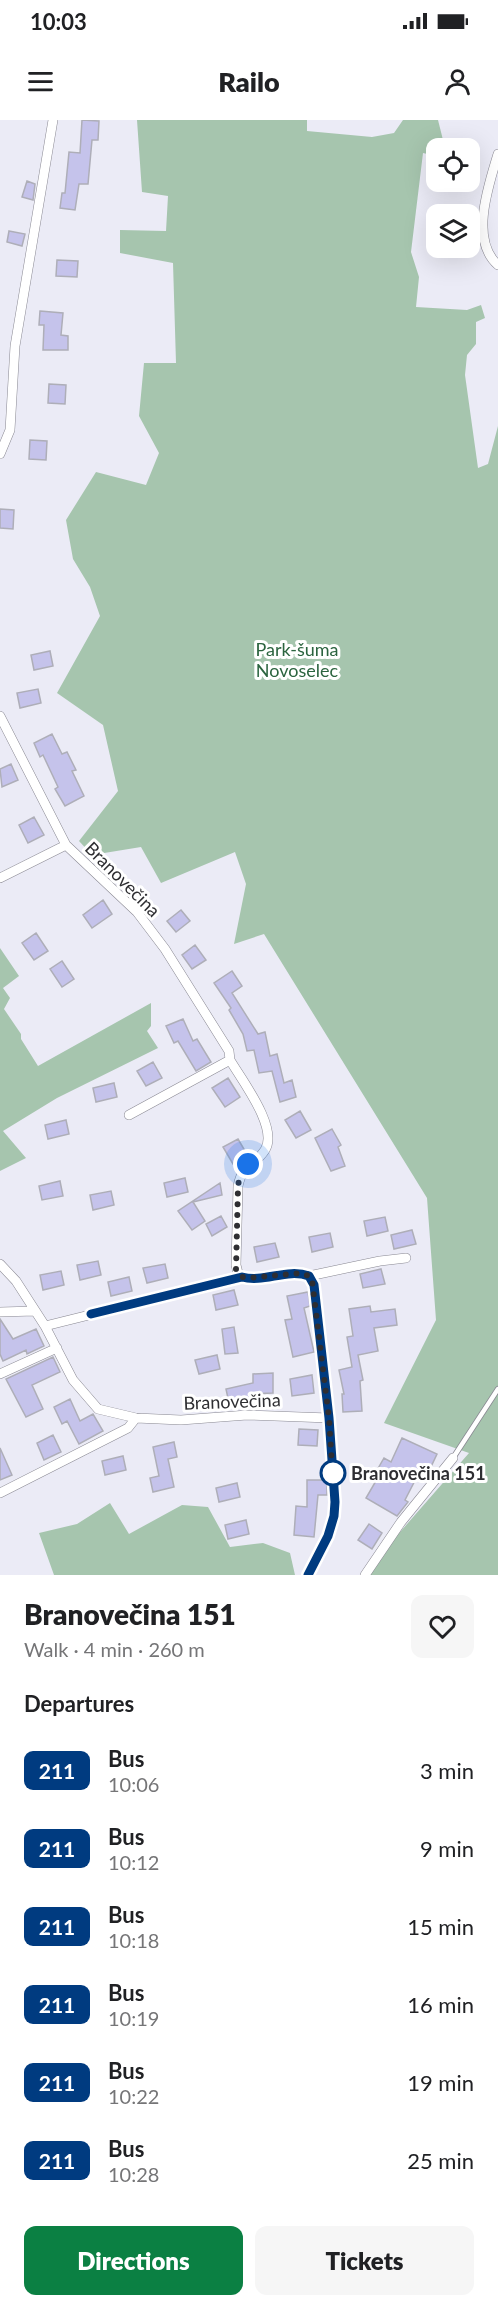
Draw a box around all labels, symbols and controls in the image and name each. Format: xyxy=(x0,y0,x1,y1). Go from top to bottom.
text: 10:03 xyxy=(30,8,87,35)
icon: menu xyxy=(24,65,57,98)
text: Railo xyxy=(218,65,280,98)
icon: person xyxy=(441,65,474,98)
map controls xyxy=(426,138,480,258)
button: locate xyxy=(426,138,480,192)
button: layers xyxy=(426,204,480,258)
park label: Park-šuma Novoselec xyxy=(255,638,339,681)
street label: Branovečina xyxy=(81,837,165,921)
your location xyxy=(233,1149,263,1179)
street label: Branovečina xyxy=(183,1388,281,1414)
marker: Branovečina 151 xyxy=(320,1460,346,1486)
place label: Branovečina 151 xyxy=(351,1462,486,1484)
button: heart xyxy=(411,1595,474,1658)
text: Branovečina 151 xyxy=(24,1597,236,1631)
text: Walk · 4 min · 260 m xyxy=(24,1637,205,1661)
text: Departures xyxy=(24,1690,134,1717)
text: Bus xyxy=(108,1745,144,1772)
text: 3 min xyxy=(420,1757,474,1784)
text: 211 xyxy=(39,1758,75,1783)
text: 10:06 xyxy=(108,1772,159,1796)
text: Bus xyxy=(108,1823,144,1850)
text: 9 min xyxy=(420,1835,474,1862)
text: 211 xyxy=(39,1836,75,1861)
text: 10:12 xyxy=(108,1850,159,1874)
text: Bus xyxy=(108,1901,144,1928)
text: 15 min xyxy=(407,1913,474,1940)
text: 211 xyxy=(39,1914,75,1939)
text: 10:18 xyxy=(108,1928,159,1952)
text: Bus xyxy=(108,1979,144,2006)
text: 16 min xyxy=(407,1991,474,2018)
text: 211 xyxy=(39,1992,75,2017)
text: 10:19 xyxy=(108,2006,159,2030)
text: Bus xyxy=(108,2057,144,2084)
text: 19 min xyxy=(407,2069,474,2096)
text: 211 xyxy=(39,2070,75,2095)
text: 10:22 xyxy=(108,2084,159,2108)
text: Bus xyxy=(108,2135,144,2162)
text: 25 min xyxy=(407,2147,474,2174)
text: 211 xyxy=(39,2148,75,2173)
text: 10:28 xyxy=(108,2162,159,2186)
button: Directions xyxy=(24,2226,243,2295)
button: Tickets xyxy=(255,2226,474,2295)

